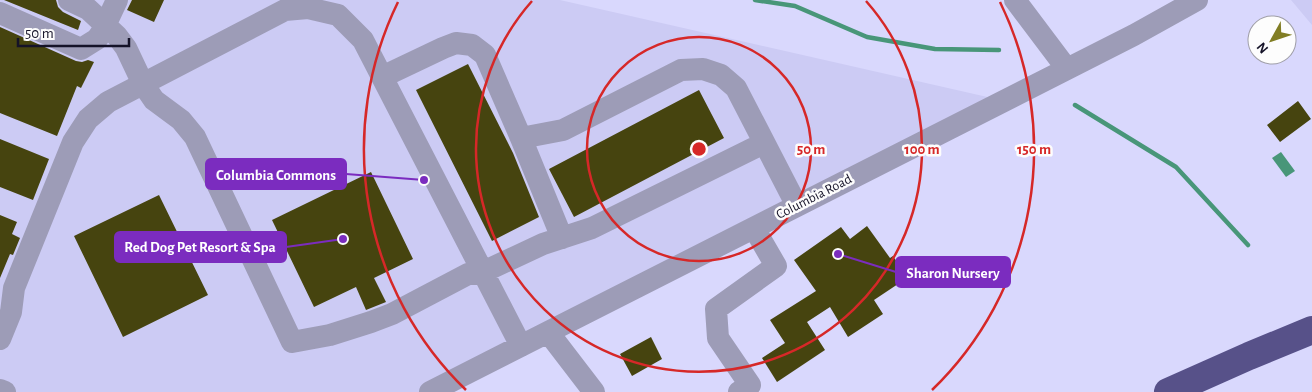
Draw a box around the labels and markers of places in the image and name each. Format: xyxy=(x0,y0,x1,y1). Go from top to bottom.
centre of rings xyxy=(690,140,708,158)
callout: Columbia Commons xyxy=(206,159,346,189)
callout: Red Dog Pet Resort & Spa xyxy=(115,232,286,262)
callout: Sharon Nursery xyxy=(896,257,1010,287)

